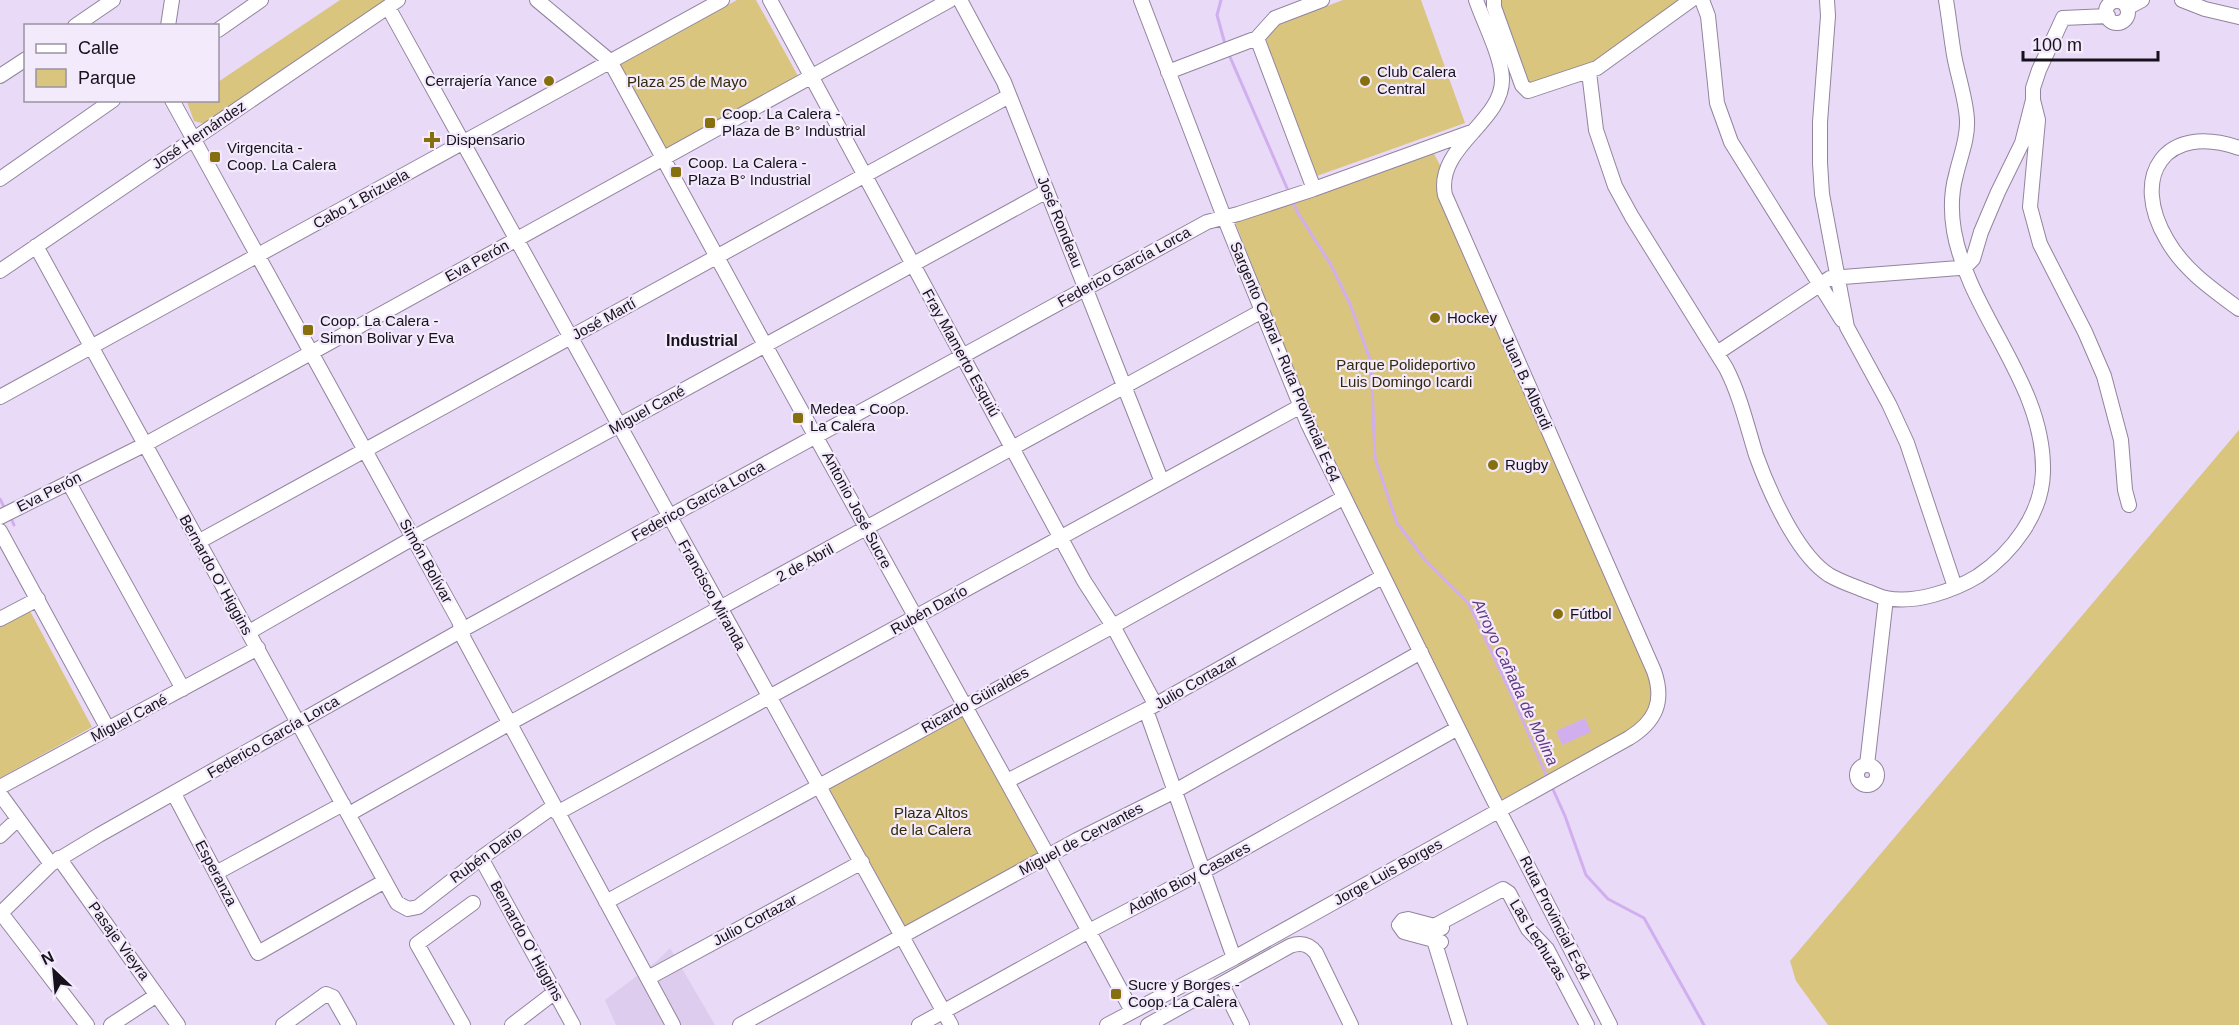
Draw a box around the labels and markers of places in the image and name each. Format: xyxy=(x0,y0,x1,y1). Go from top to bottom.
place label: Club Calera Central xyxy=(1377,63,1457,97)
place label: Cerrajería Yance xyxy=(425,72,537,89)
marker: Cerrajería Yance xyxy=(542,74,556,88)
marker: Club Calera Central xyxy=(1358,74,1372,88)
place label: Coop. La Calera - Plaza de B° Industrial xyxy=(722,105,866,139)
marker: Coop. La Calera - Plaza de B° Industrial xyxy=(703,116,717,130)
marker: Dispensario xyxy=(423,131,441,149)
place label: Dispensario xyxy=(446,131,525,148)
place label: Virgencita - Coop. La Calera xyxy=(227,139,337,173)
marker: Virgencita - Coop. La Calera xyxy=(208,150,222,164)
place label: Coop. La Calera - Plaza B° Industrial xyxy=(688,154,811,188)
marker: Coop. La Calera - Plaza B° Industrial xyxy=(669,165,683,179)
place label: Hockey xyxy=(1447,309,1498,326)
marker: Hockey xyxy=(1428,311,1442,325)
place label: Coop. La Calera - Simon Bolivar y Eva xyxy=(320,312,455,346)
marker: Coop. La Calera - Simon Bolivar y Eva xyxy=(301,323,315,337)
place label: Medea - Coop. La Calera xyxy=(810,400,909,434)
marker: Medea - Coop. La Calera xyxy=(791,411,805,425)
place label: Rugby xyxy=(1505,456,1549,473)
marker: Rugby xyxy=(1486,458,1500,472)
place label: Fútbol xyxy=(1570,605,1612,622)
marker: Fútbol xyxy=(1551,607,1565,621)
place label: Sucre y Borges - Coop. La Calera xyxy=(1128,976,1240,1010)
marker: Sucre y Borges - Coop. La Calera xyxy=(1109,987,1123,1001)

